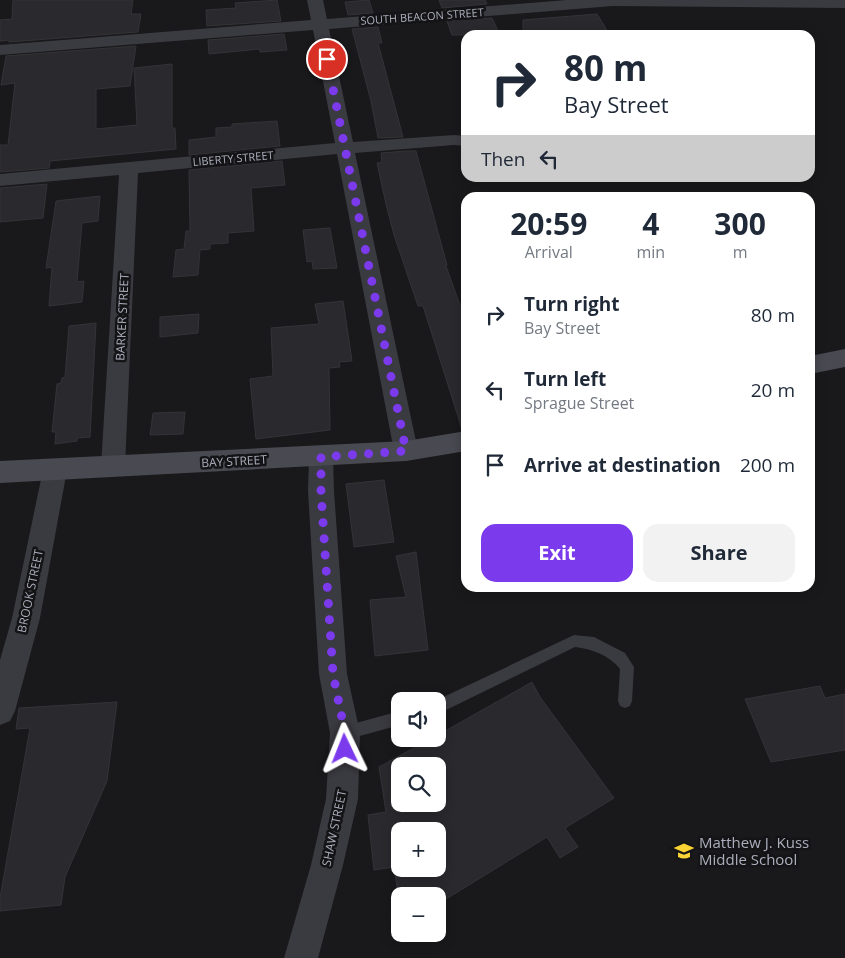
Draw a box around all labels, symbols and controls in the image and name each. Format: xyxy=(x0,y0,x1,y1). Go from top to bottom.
street label: SOUTH BEACON STREET xyxy=(360,4,484,28)
pin xyxy=(306,38,348,80)
text: 80 m xyxy=(564,44,647,91)
icon: arrive xyxy=(313,45,341,73)
icon: right xyxy=(481,50,546,115)
text: Bay Street xyxy=(564,89,669,119)
icon: left xyxy=(535,145,563,173)
text: Then xyxy=(481,146,525,172)
street label: LIBERTY STREET xyxy=(192,147,274,169)
text: 20:59 xyxy=(510,203,587,244)
text: 4 xyxy=(642,203,659,244)
text: 300 xyxy=(714,203,766,244)
text: Arrival xyxy=(525,241,573,263)
text: min xyxy=(637,241,665,263)
text: m xyxy=(733,241,748,263)
street label: BARKER STREET xyxy=(111,272,133,361)
text: Turn right xyxy=(524,291,619,317)
icon: right xyxy=(481,301,509,329)
text: 80 m xyxy=(751,302,795,328)
text: Bay Street xyxy=(524,317,600,339)
text: Turn left xyxy=(524,366,606,392)
icon: left xyxy=(481,376,509,404)
text: 20 m xyxy=(751,377,795,403)
text: Sprague Street xyxy=(524,392,634,414)
street label: BAY STREET xyxy=(201,451,268,471)
icon: arrive xyxy=(481,451,509,479)
text: Arrive at destination xyxy=(524,452,721,478)
text: 200 m xyxy=(740,452,795,478)
button: Exit xyxy=(481,524,633,582)
button: Share xyxy=(643,524,795,582)
street label: BROOK STREET xyxy=(13,547,47,634)
map controls xyxy=(391,692,446,942)
button: sound xyxy=(391,692,446,747)
position arrow xyxy=(318,722,370,774)
button: search xyxy=(391,757,446,812)
street label: SHAW STREET xyxy=(318,788,350,868)
button: + xyxy=(391,822,446,877)
place label: Matthew J. Kuss Middle School xyxy=(699,832,809,869)
school or university icon: Matthew J. Kuss Middle School xyxy=(673,840,695,862)
button: − xyxy=(391,887,446,942)

